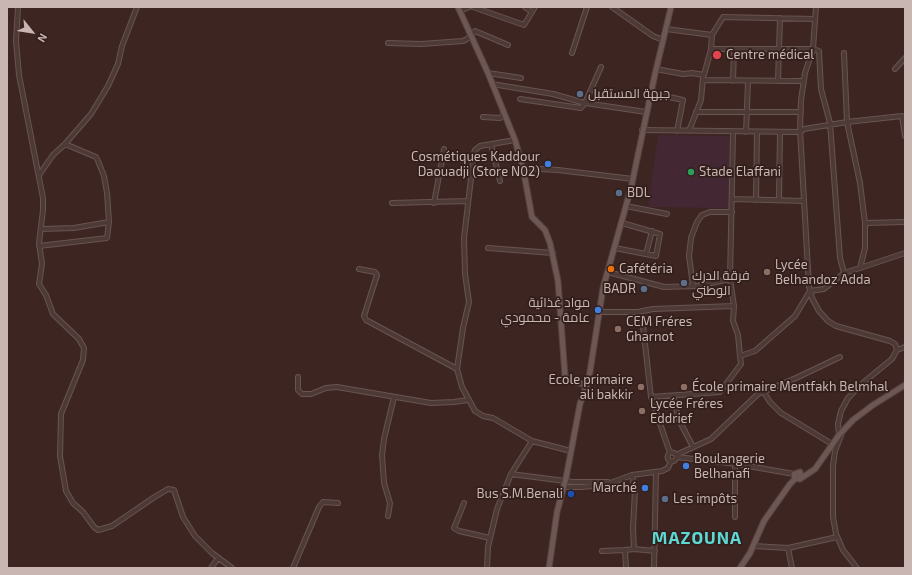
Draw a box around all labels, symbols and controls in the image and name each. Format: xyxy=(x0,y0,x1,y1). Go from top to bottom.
north arrow xyxy=(12,12,52,52)
text: N xyxy=(35,32,50,45)
place label: Centre médical xyxy=(726,47,814,63)
marker: Centre médical xyxy=(711,49,723,61)
place label: جبهة المستقبل xyxy=(588,86,670,102)
marker: جبهة المستقبل xyxy=(575,89,585,99)
place label: Cosmétiques Kaddour Daouadji (Store N02) xyxy=(411,149,540,180)
marker: Cosmétiques Kaddour Daouadji (Store N02) xyxy=(543,159,553,169)
place label: Stade Elaffani xyxy=(699,164,781,180)
marker: Stade Elaffani xyxy=(686,167,696,177)
place label: BDL xyxy=(627,185,650,201)
marker: BDL xyxy=(614,188,624,198)
place label: Lycée Belhandoz Adda xyxy=(775,257,871,288)
place label: Cafétéria xyxy=(619,261,673,277)
marker: Cafétéria xyxy=(606,264,616,274)
marker: Lycée Belhandoz Adda xyxy=(762,267,772,277)
place label: فرقة الدرك الوطني xyxy=(692,268,750,299)
marker: فرقة الدرك الوطني xyxy=(679,278,689,288)
place label: BADR xyxy=(603,281,636,297)
marker: BADR xyxy=(639,284,649,294)
place label: مواد غذائية عامة - محمودي xyxy=(501,295,590,326)
marker: مواد غذائية عامة - محمودي xyxy=(593,305,603,315)
place label: CEM Fréres Gharnot xyxy=(626,314,692,345)
marker: CEM Fréres Gharnot xyxy=(613,324,623,334)
place label: Ecole primaire ali bakkir xyxy=(549,372,633,403)
place label: École primaire Mentfakh Belmhal xyxy=(692,379,888,395)
marker: Ecole primaire ali bakkir xyxy=(636,382,646,392)
marker: École primaire Mentfakh Belmhal xyxy=(679,382,689,392)
place label: Lycée Fréres Eddrief xyxy=(650,396,723,427)
marker: Lycée Fréres Eddrief xyxy=(637,406,647,416)
place label: Boulangerie Belhanafi xyxy=(694,451,765,482)
marker: Boulangerie Belhanafi xyxy=(681,461,691,471)
place label: Marché xyxy=(593,480,637,496)
marker: Marché xyxy=(640,483,650,493)
place label: Bus S.M.Benali xyxy=(477,486,563,502)
marker: Bus S.M.Benali xyxy=(566,489,576,499)
place label: Les impôts xyxy=(673,491,737,507)
marker: Les impôts xyxy=(660,494,670,504)
district label: MAZOUNA xyxy=(652,528,742,548)

